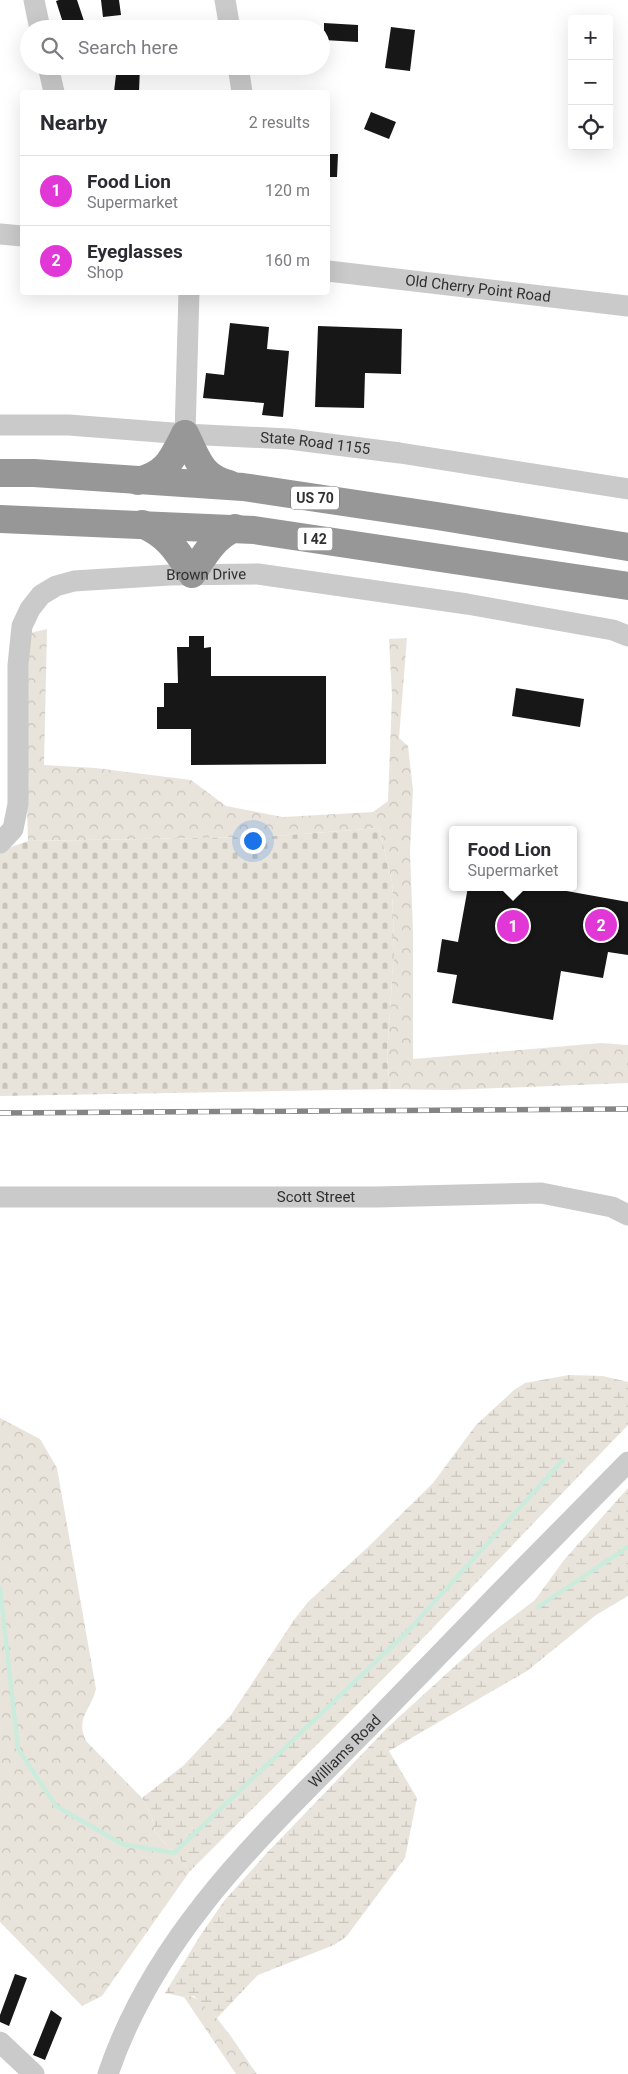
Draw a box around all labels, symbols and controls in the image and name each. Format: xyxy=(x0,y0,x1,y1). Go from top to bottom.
map controls xyxy=(568,15,613,150)
button: + xyxy=(568,15,613,60)
search box xyxy=(20,20,330,75)
icon: search xyxy=(38,34,66,62)
text: Search here xyxy=(78,36,178,59)
button: − xyxy=(568,60,613,105)
button: locate xyxy=(568,105,613,150)
text: Nearby xyxy=(40,111,107,135)
text: 2 results xyxy=(249,113,310,132)
text: Food Lion xyxy=(87,170,171,193)
text: 1 xyxy=(51,181,61,200)
text: 120 m xyxy=(265,181,310,200)
text: Supermarket xyxy=(87,193,178,212)
text: Eyeglasses xyxy=(87,240,183,263)
text: 2 xyxy=(51,251,61,270)
text: 160 m xyxy=(265,251,310,270)
text: Shop xyxy=(87,263,123,282)
street label: Old Cherry Point Road xyxy=(404,271,552,306)
street label: State Road 1155 xyxy=(260,429,371,458)
road number: US 70 xyxy=(291,486,339,509)
road number: I 42 xyxy=(298,528,332,550)
street label: Brown Drive xyxy=(166,565,246,584)
popup xyxy=(449,826,577,891)
your location xyxy=(240,828,266,854)
text: Food Lion xyxy=(467,838,551,861)
text: Supermarket xyxy=(467,861,559,880)
pin: 2 xyxy=(585,906,617,944)
pin: 1 xyxy=(497,907,529,945)
street label: Scott Street xyxy=(277,1188,355,1206)
street label: Williams Road xyxy=(305,1711,385,1792)

